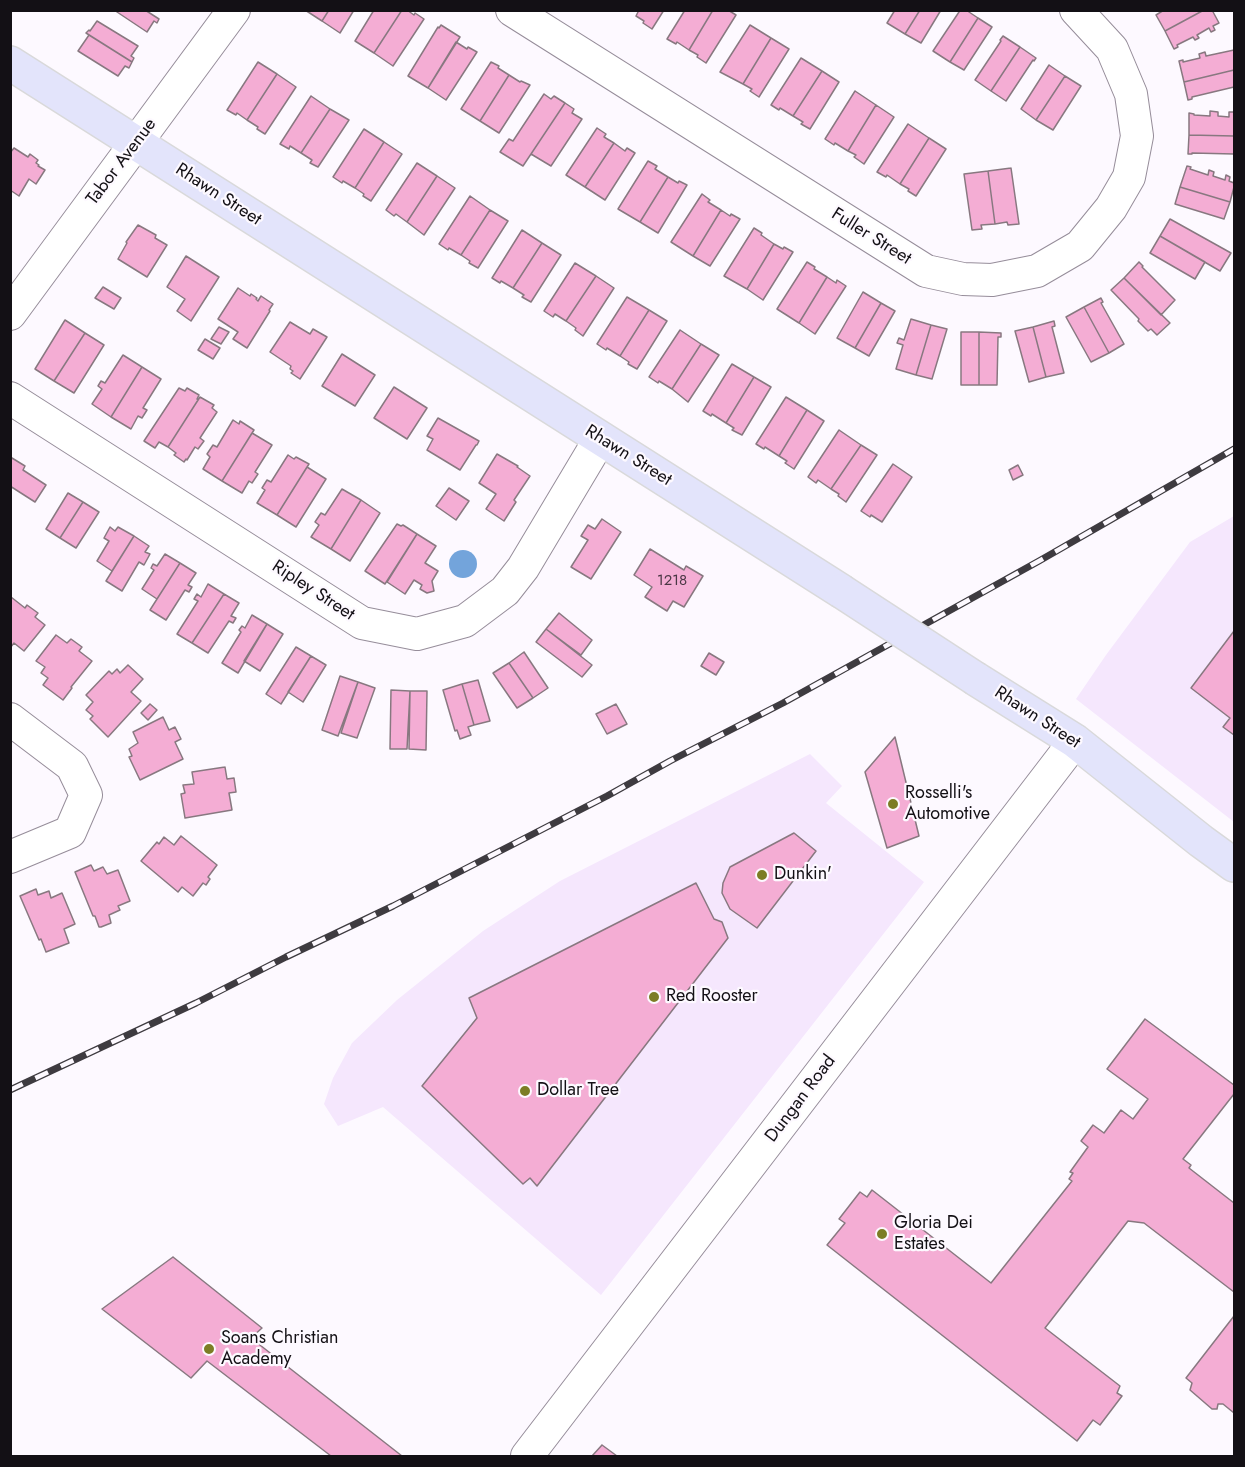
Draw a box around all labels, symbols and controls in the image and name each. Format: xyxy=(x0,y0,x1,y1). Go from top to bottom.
street label: Tabor Avenue xyxy=(82,114,162,210)
street label: Rhawn Street xyxy=(171,159,265,231)
street label: Fuller Street xyxy=(827,204,915,270)
street label: Rhawn Street xyxy=(581,421,675,491)
street label: Ripley Street xyxy=(268,556,358,626)
house number: 1218 xyxy=(657,572,687,590)
street label: Rhawn Street xyxy=(990,682,1084,754)
place label: Rosselli's Automotive xyxy=(905,783,990,826)
marker: Rosselli's Automotive xyxy=(886,797,900,811)
place label: Dunkin' xyxy=(774,864,832,886)
marker: Dunkin' xyxy=(755,868,769,882)
place label: Red Rooster xyxy=(666,986,758,1008)
marker: Red Rooster xyxy=(647,990,661,1004)
street label: Dungan Road xyxy=(761,1051,841,1147)
place label: Dollar Tree xyxy=(537,1080,619,1102)
marker: Dollar Tree xyxy=(518,1084,532,1098)
place label: Gloria Dei Estates xyxy=(894,1213,973,1256)
marker: Gloria Dei Estates xyxy=(875,1227,889,1241)
place label: Soans Christian Academy xyxy=(221,1328,338,1370)
marker: Soans Christian Academy xyxy=(202,1342,216,1356)

